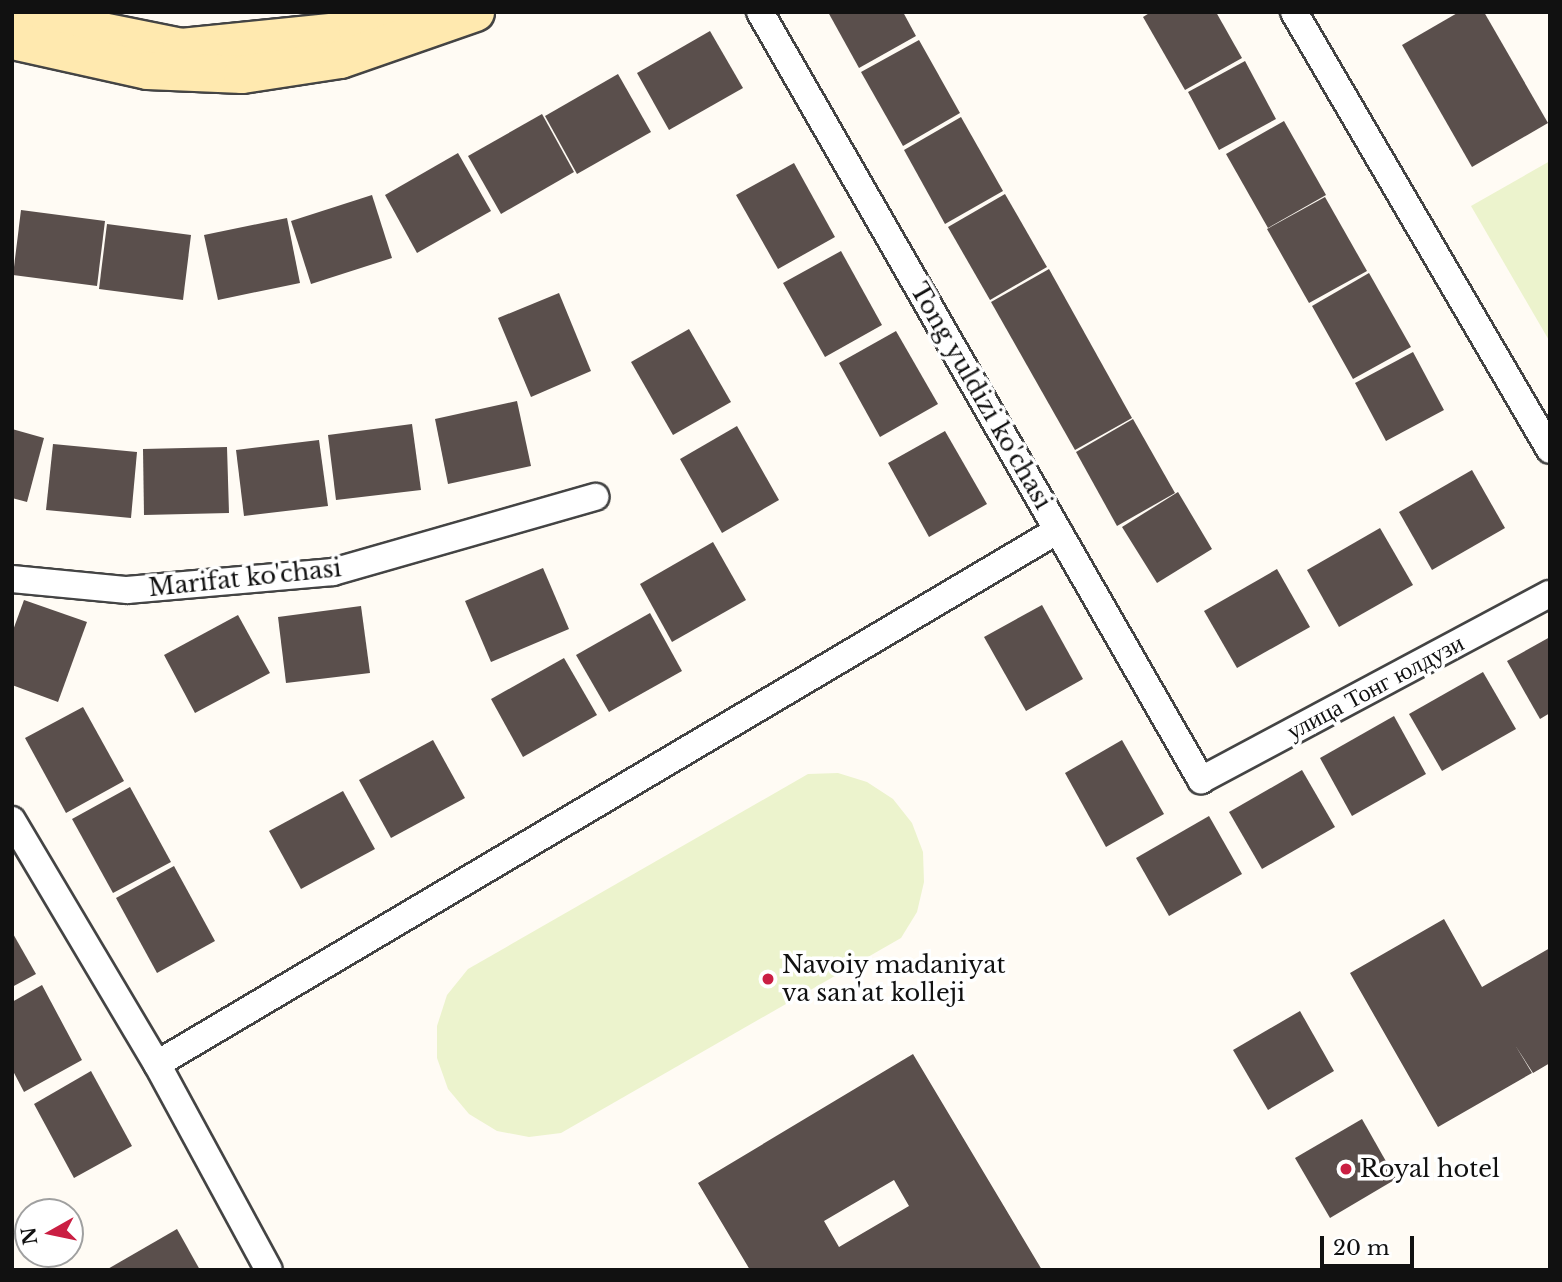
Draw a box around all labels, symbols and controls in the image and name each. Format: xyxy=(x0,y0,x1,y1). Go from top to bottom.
street label: Tong yuldizi ko'chasi xyxy=(904,277,1058,515)
street label: Marifat ko'chasi xyxy=(147,554,343,602)
street label: улица Тонг юлдузи xyxy=(1282,628,1468,746)
place label: Navoiy madaniyat va san'at kolleji xyxy=(782,951,1006,1007)
marker: Navoiy madaniyat va san'at kolleji xyxy=(760,971,776,987)
place label: Royal hotel xyxy=(1360,1155,1500,1183)
marker: Royal hotel xyxy=(1338,1161,1354,1177)
north arrow xyxy=(14,1198,84,1268)
scale bar xyxy=(1324,1222,1418,1266)
text: N xyxy=(17,1225,42,1247)
text: 20 m xyxy=(1333,1235,1390,1261)

